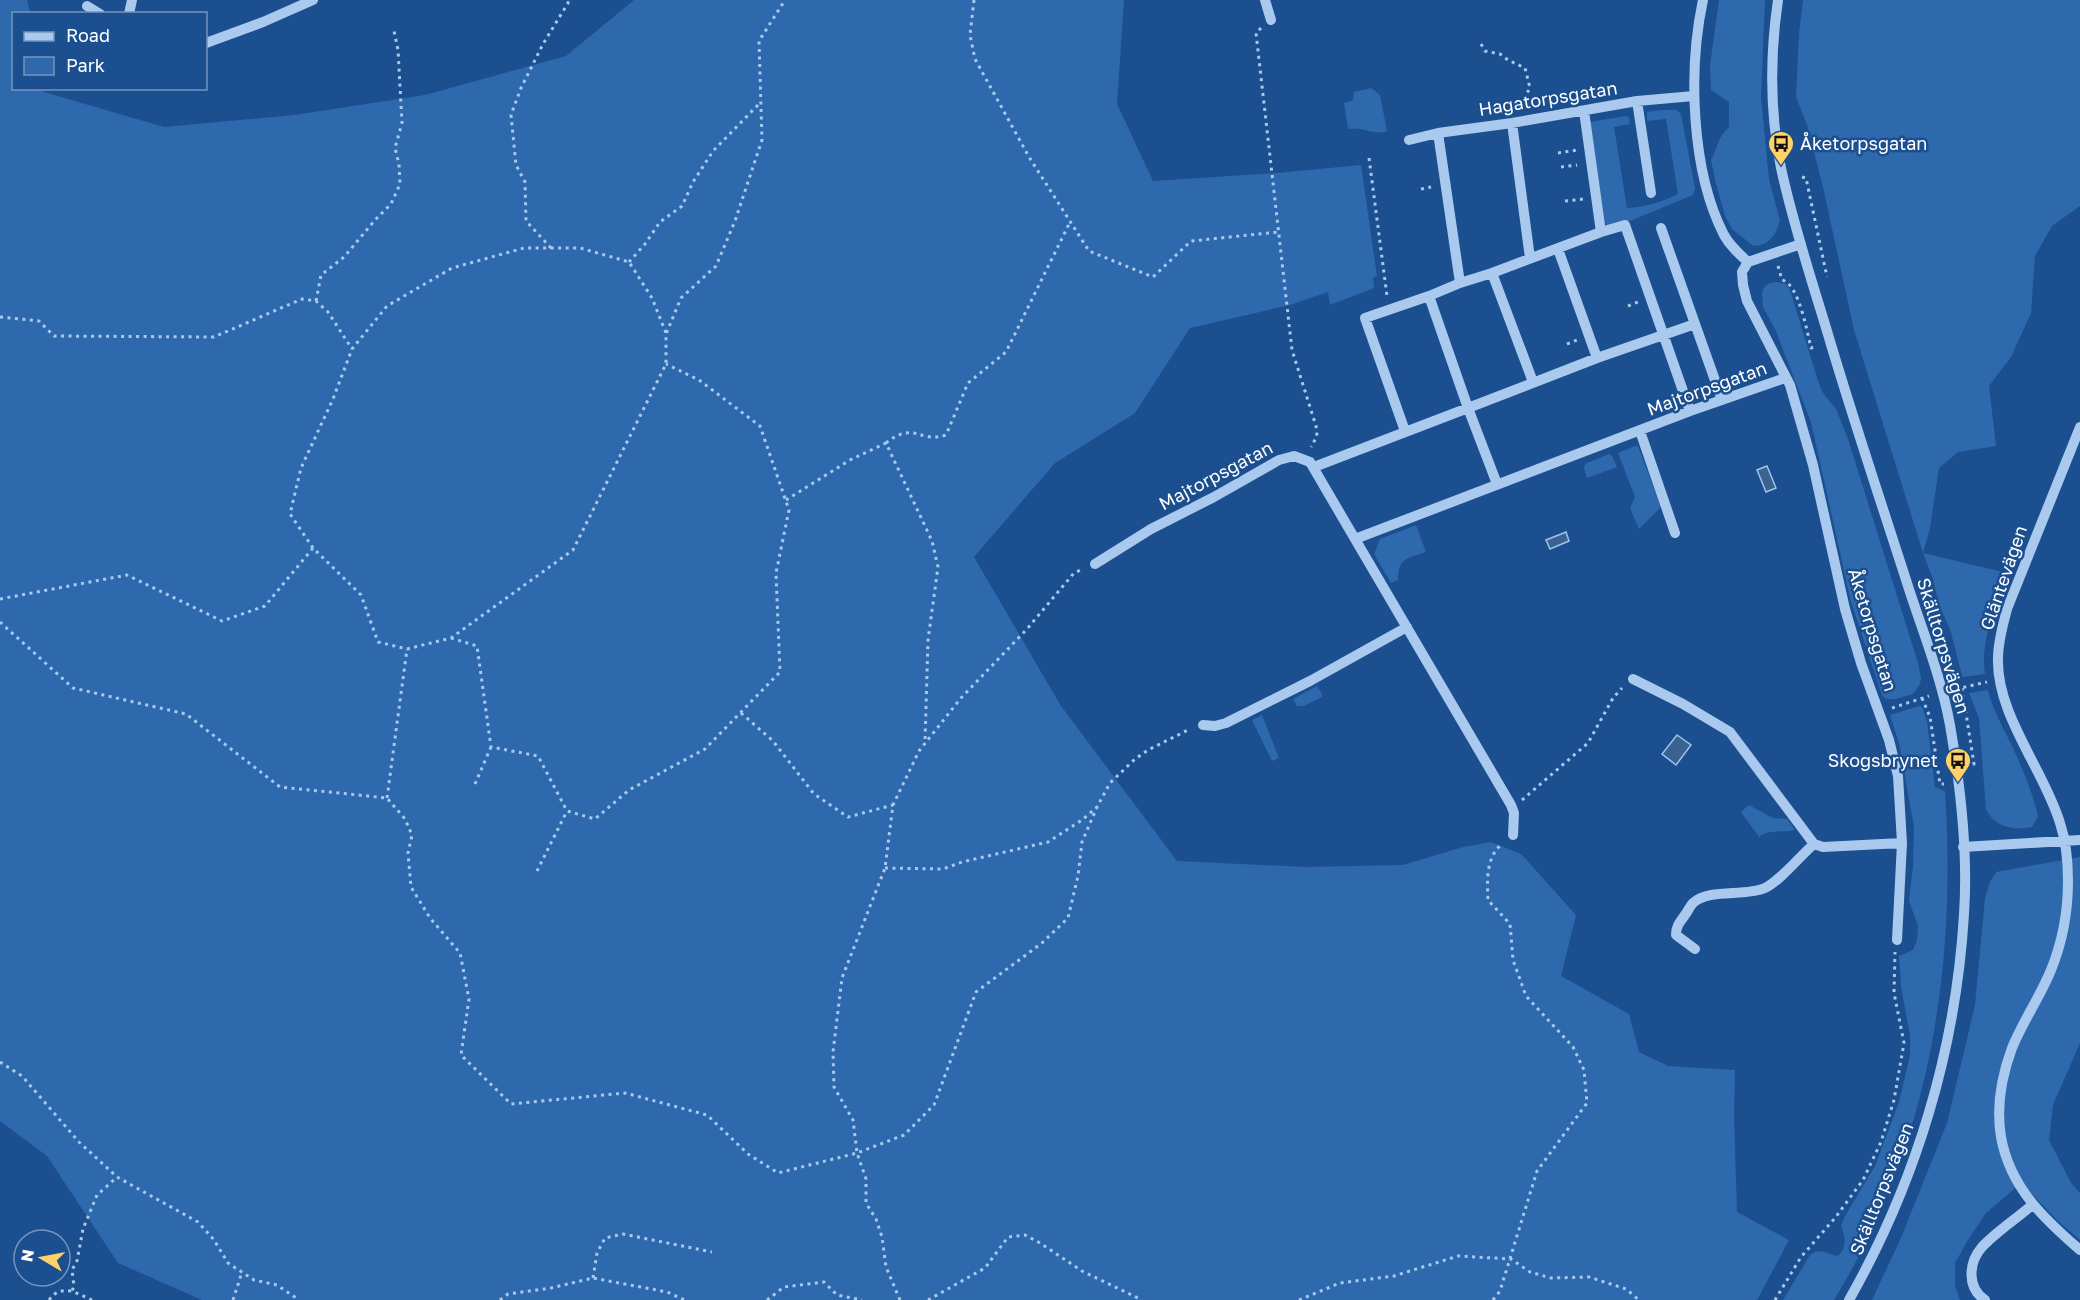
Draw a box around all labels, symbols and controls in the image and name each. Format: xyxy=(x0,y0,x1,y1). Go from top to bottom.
legend xyxy=(12,12,207,90)
text: Road xyxy=(66,24,110,46)
text: Park xyxy=(66,54,105,76)
street label: Hagatorpsgatan xyxy=(1477,76,1619,120)
bus stop icon: Åketorpsgatan xyxy=(1766,129,1796,167)
place label: Åketorpsgatan xyxy=(1800,132,1927,154)
street label: Majtorpsgatan xyxy=(1644,356,1769,420)
street label: Majtorpsgatan xyxy=(1155,436,1276,514)
street label: Gläntevägen xyxy=(1975,522,2031,633)
street label: Åketorpsgatan xyxy=(1844,566,1902,694)
street label: Skälltorpsvägen xyxy=(1913,575,1975,716)
bus stop icon: Skogsbrynet xyxy=(1943,746,1973,784)
place label: Skogsbrynet xyxy=(1828,749,1938,771)
street label: Skälltorpsvägen xyxy=(1844,1119,1918,1258)
north arrow xyxy=(12,1228,72,1288)
text: N xyxy=(16,1248,38,1263)

